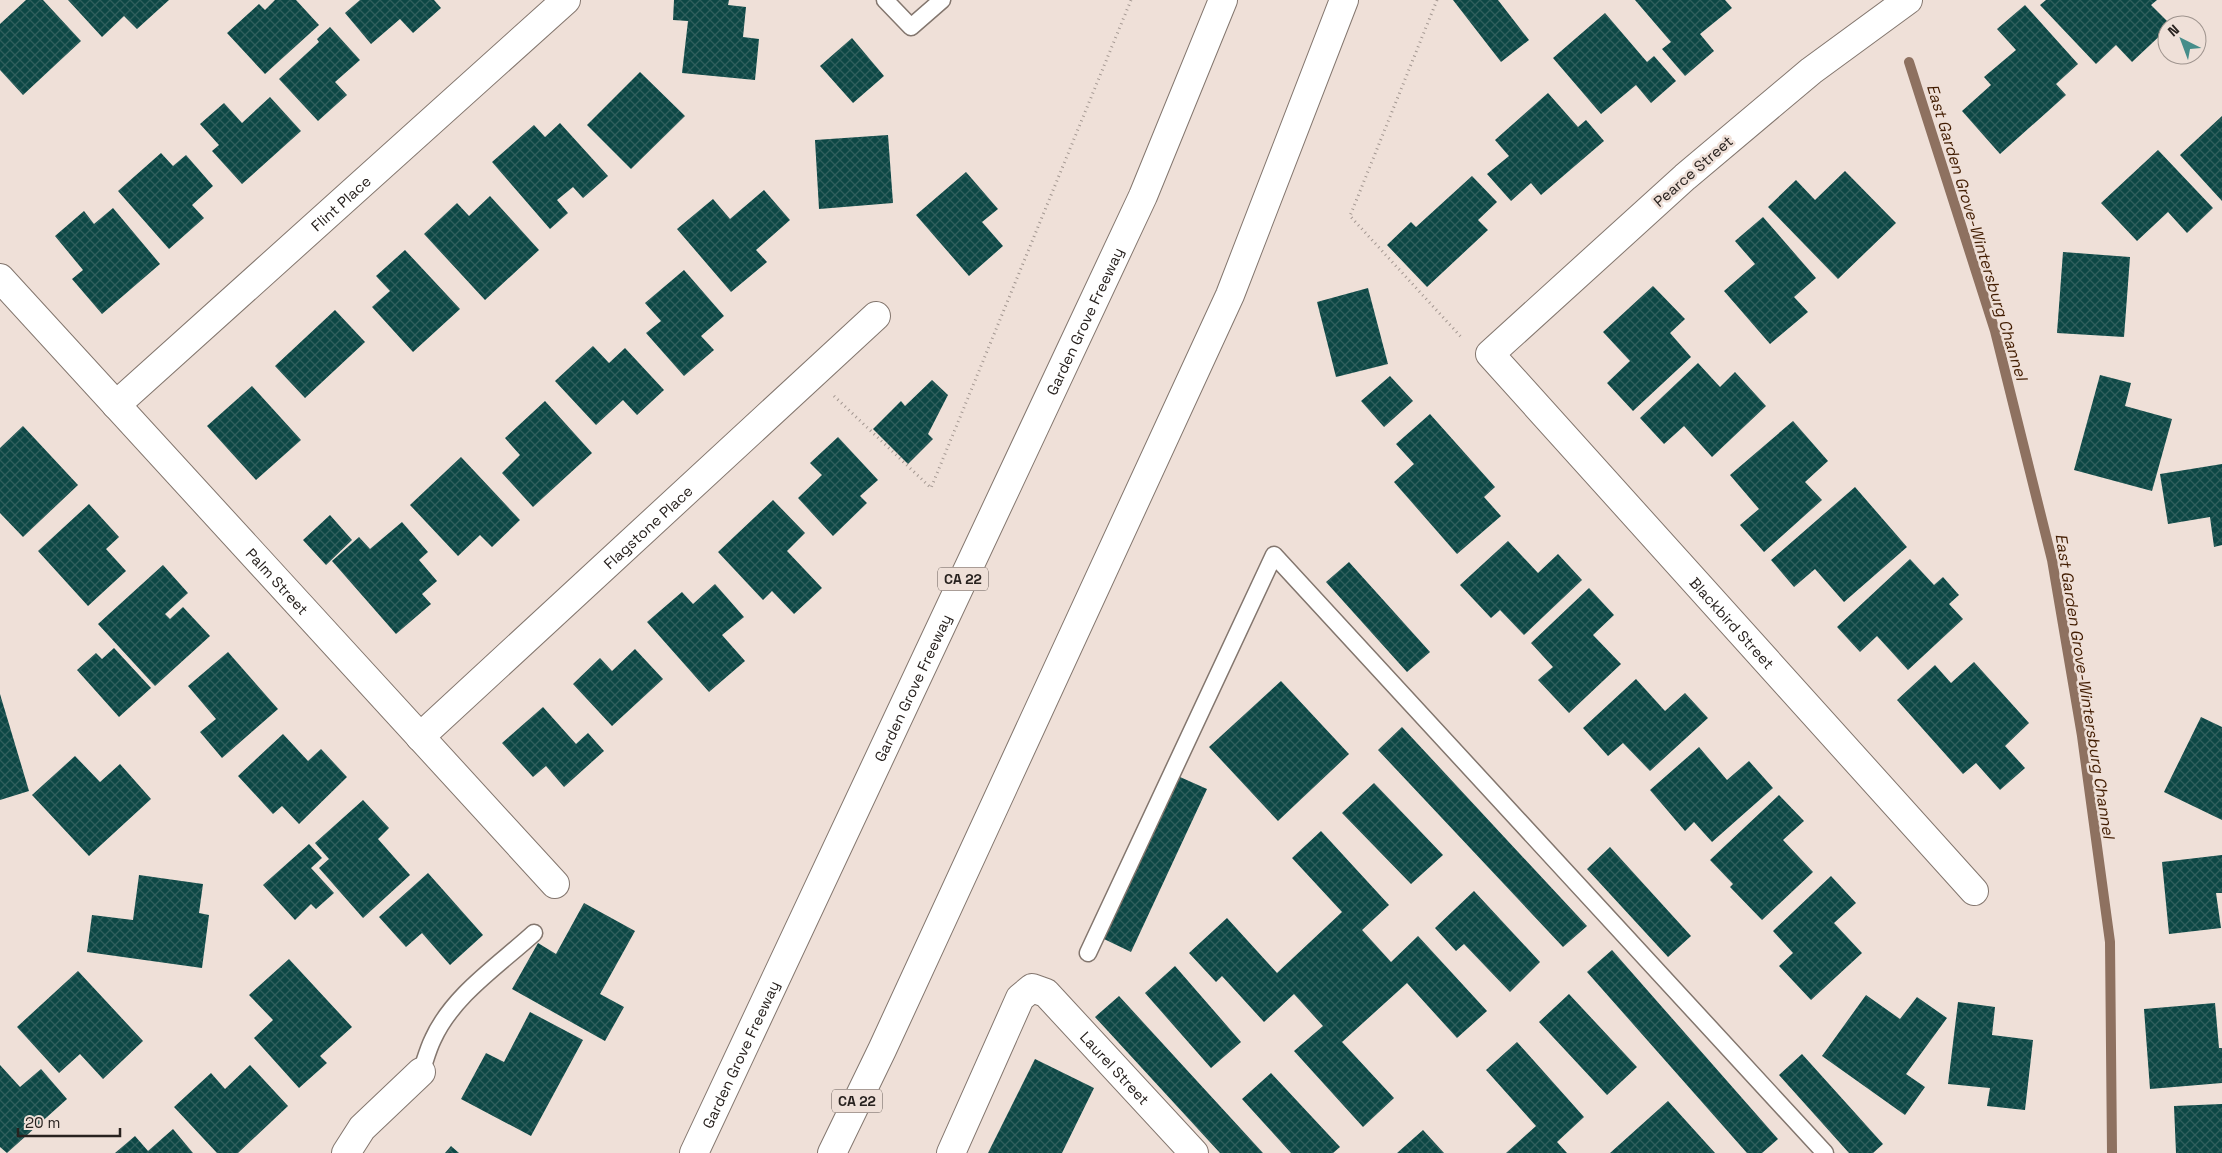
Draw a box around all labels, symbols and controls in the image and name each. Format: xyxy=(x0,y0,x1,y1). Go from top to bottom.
north arrow xyxy=(2157,15,2207,65)
text: N xyxy=(2164,21,2183,40)
water label: East Garden Grove-Wintersburg Channel xyxy=(1922,81,2033,385)
street label: Pearce Street xyxy=(1649,131,1737,211)
street label: Flint Place xyxy=(307,171,375,235)
street label: Garden Grove Freeway xyxy=(1042,244,1127,398)
street label: Flagstone Place xyxy=(599,481,696,573)
water label: East Garden Grove-Wintersburg Channel xyxy=(2050,532,2120,842)
street label: Palm Street xyxy=(242,544,313,618)
road number: CA 22 xyxy=(938,568,988,590)
street label: Blackbird Street xyxy=(1686,573,1779,673)
street label: Garden Grove Freeway xyxy=(870,611,955,765)
street label: Garden Grove Freeway xyxy=(698,977,783,1131)
street label: Laurel Street xyxy=(1076,1027,1154,1109)
road number: CA 22 xyxy=(832,1090,882,1112)
scale bar xyxy=(18,1106,120,1138)
text: 20 m xyxy=(25,1113,60,1132)

